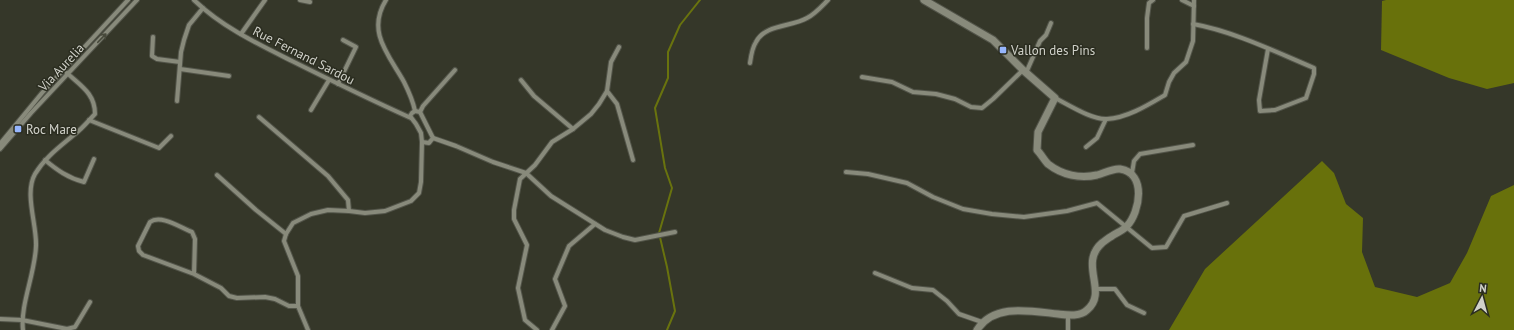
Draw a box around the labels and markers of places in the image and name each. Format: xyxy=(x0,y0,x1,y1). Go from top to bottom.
place label: Vallon des Pins xyxy=(1010,42,1095,59)
marker: Vallon des Pins xyxy=(998,45,1008,55)
place label: Roc Mare xyxy=(26,121,77,138)
marker: Roc Mare xyxy=(13,124,23,134)

